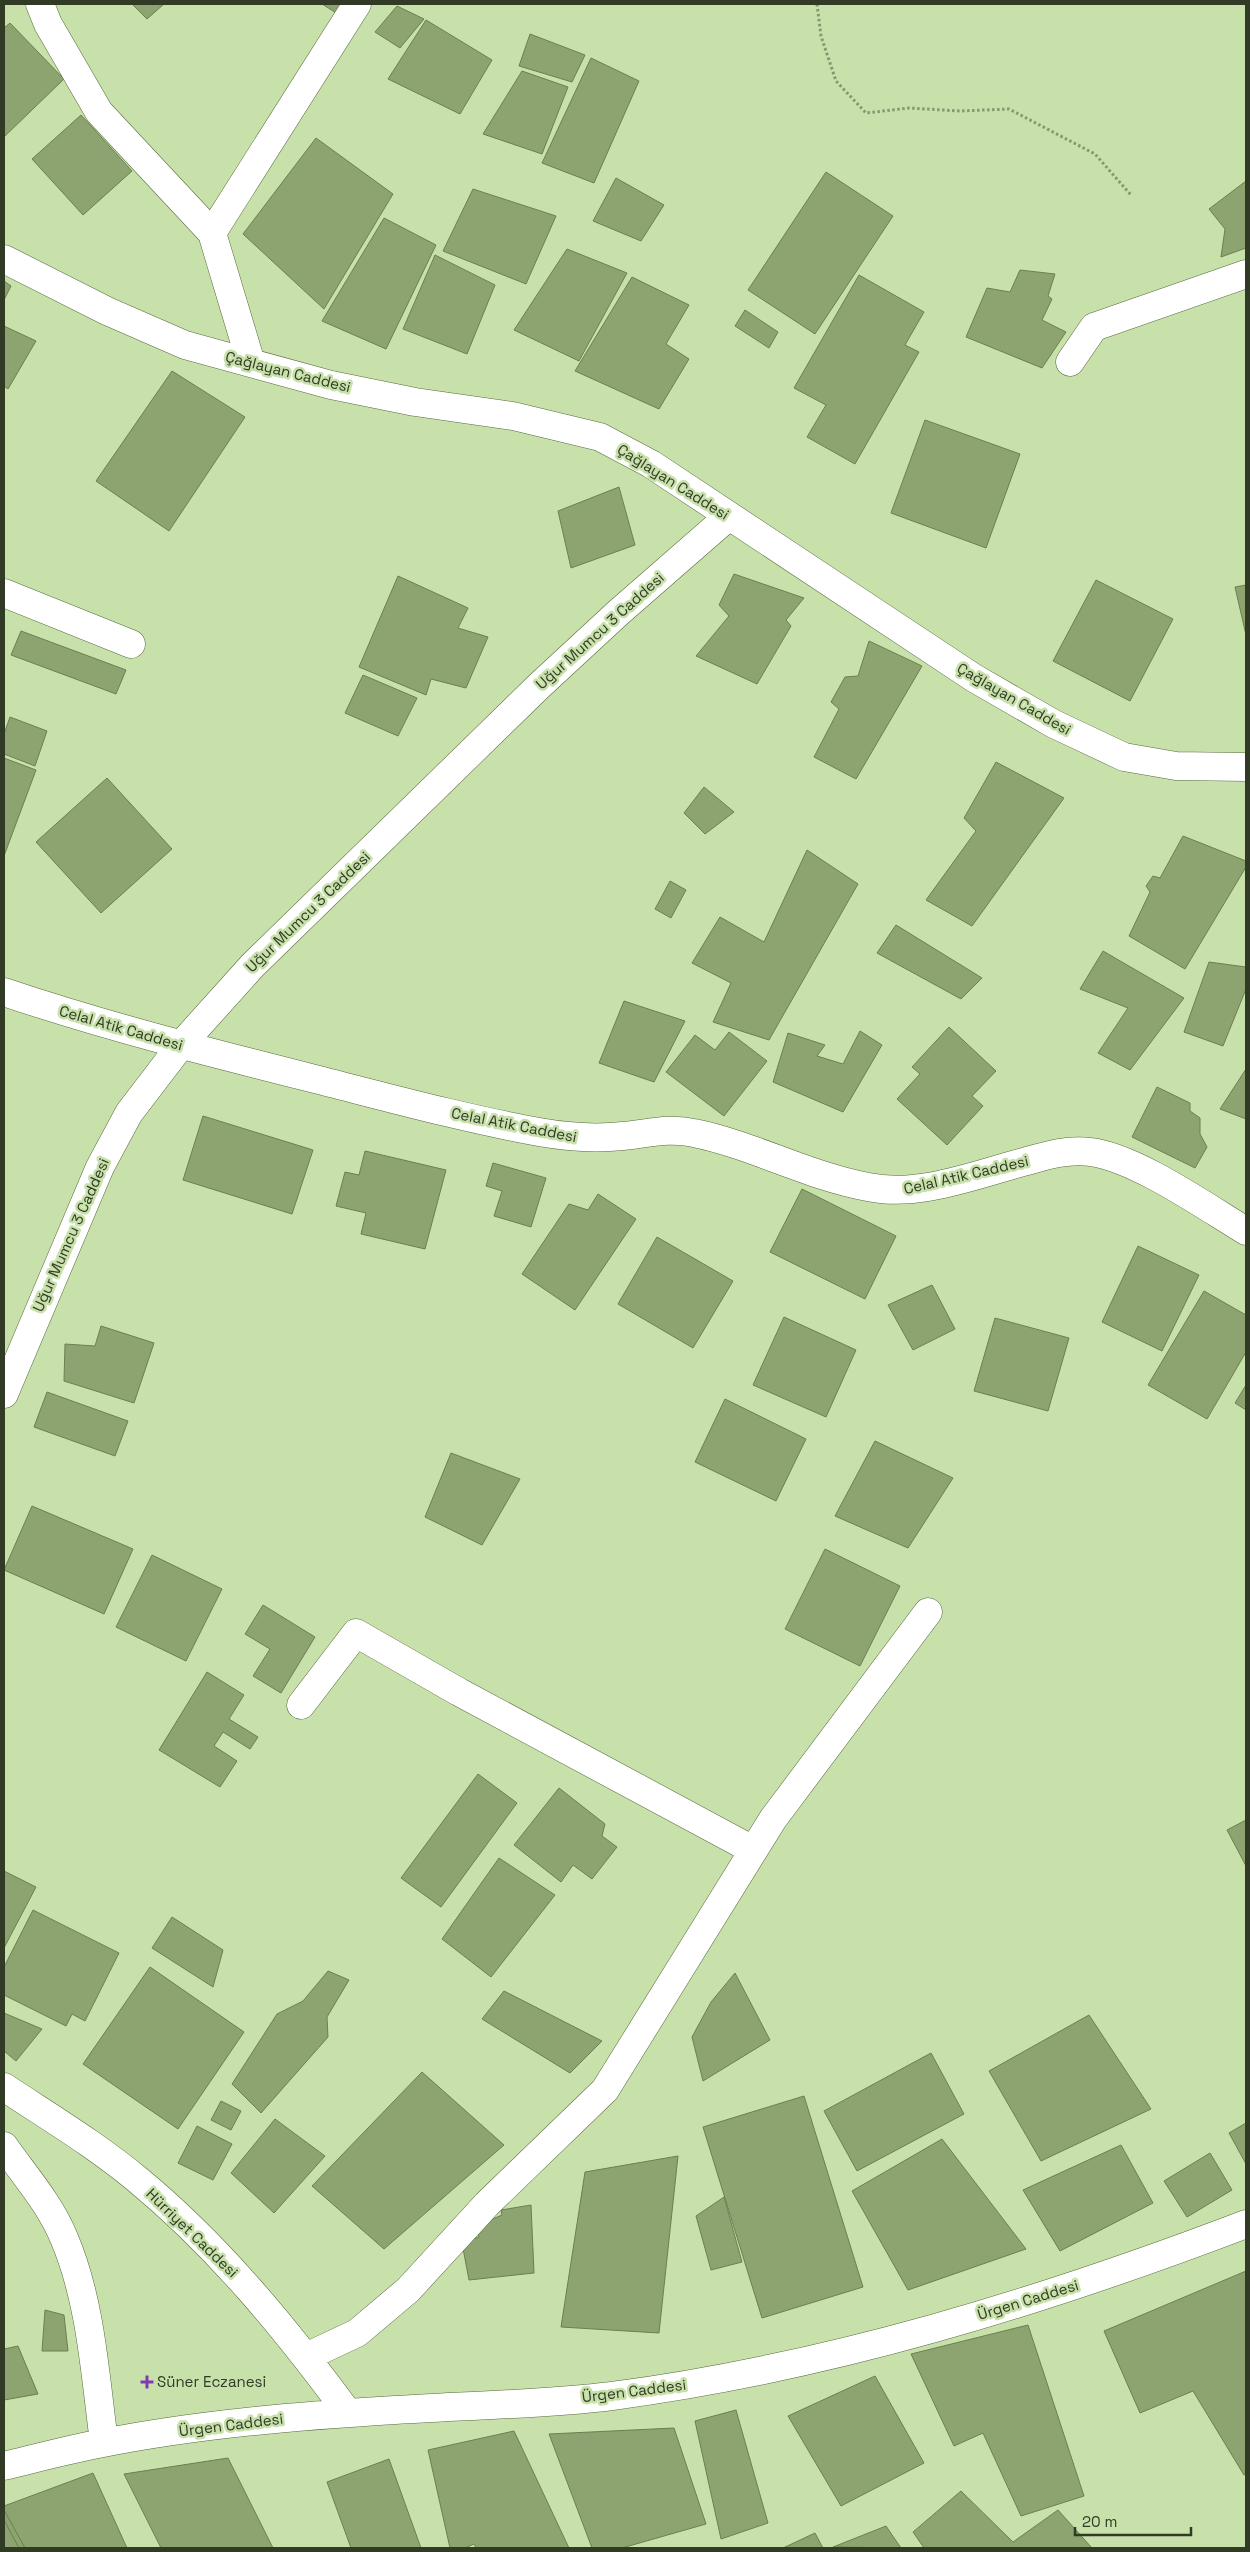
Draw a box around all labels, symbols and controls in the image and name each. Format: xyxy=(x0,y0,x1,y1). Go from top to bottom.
street label: Çağlayan Caddesi xyxy=(223,347,353,396)
street label: Çağlayan Caddesi xyxy=(614,439,733,524)
street label: Uğur Mumcu 3 Caddesi xyxy=(532,568,668,693)
street label: Çağlayan Caddesi xyxy=(954,658,1075,739)
street label: Uğur Mumcu 3 Caddesi xyxy=(241,847,374,976)
street label: Celal Atik Caddesi xyxy=(57,1001,185,1054)
street label: Celal Atik Caddesi xyxy=(450,1103,579,1146)
street label: Celal Atik Caddesi xyxy=(902,1151,1030,1198)
street label: Uğur Mumcu 3 Caddesi xyxy=(28,1155,113,1315)
street label: Hürriyet Caddesi xyxy=(142,2184,242,2281)
street label: Ürgen Caddesi xyxy=(975,2275,1081,2324)
place label: Süner Eczanesi xyxy=(157,2372,266,2391)
street label: Ürgen Caddesi xyxy=(581,2375,687,2406)
marker: Süner Eczanesi xyxy=(141,2376,153,2388)
street label: Ürgen Caddesi xyxy=(178,2409,284,2440)
scale bar xyxy=(1075,2504,1191,2536)
text: 20 m xyxy=(1082,2512,1117,2531)

